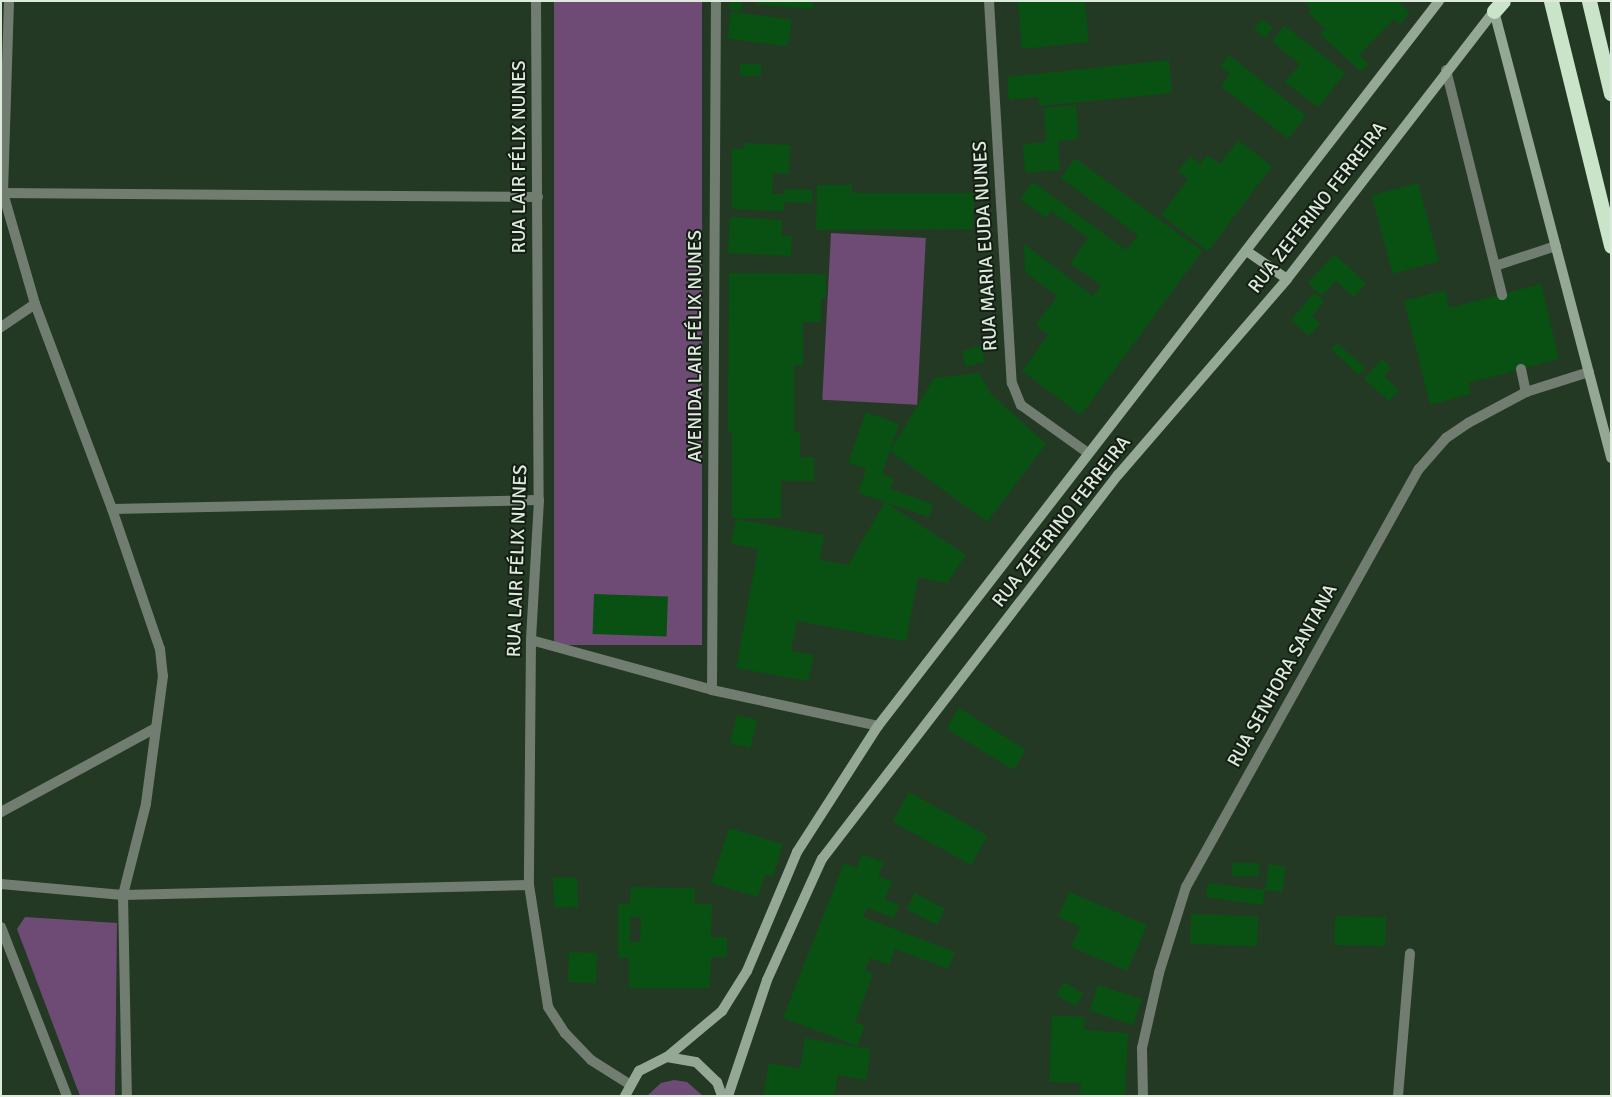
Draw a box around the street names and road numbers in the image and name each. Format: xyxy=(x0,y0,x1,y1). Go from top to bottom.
street label: RUA LAIR FÉLIX NUNES xyxy=(509,61,531,253)
street label: RUA ZEFERINO FERREIRA xyxy=(1244,118,1392,298)
street label: RUA MARIA EUDA NUNES xyxy=(969,140,1003,352)
street label: AVENIDA LAIR FÉLIX NUNES xyxy=(685,230,707,462)
street label: RUA ZEFERINO FERREIRA xyxy=(988,432,1136,612)
street label: RUA LAIR FÉLIX NUNES xyxy=(503,464,533,658)
street label: RUA SENHORA SANTANA xyxy=(1223,581,1343,771)

